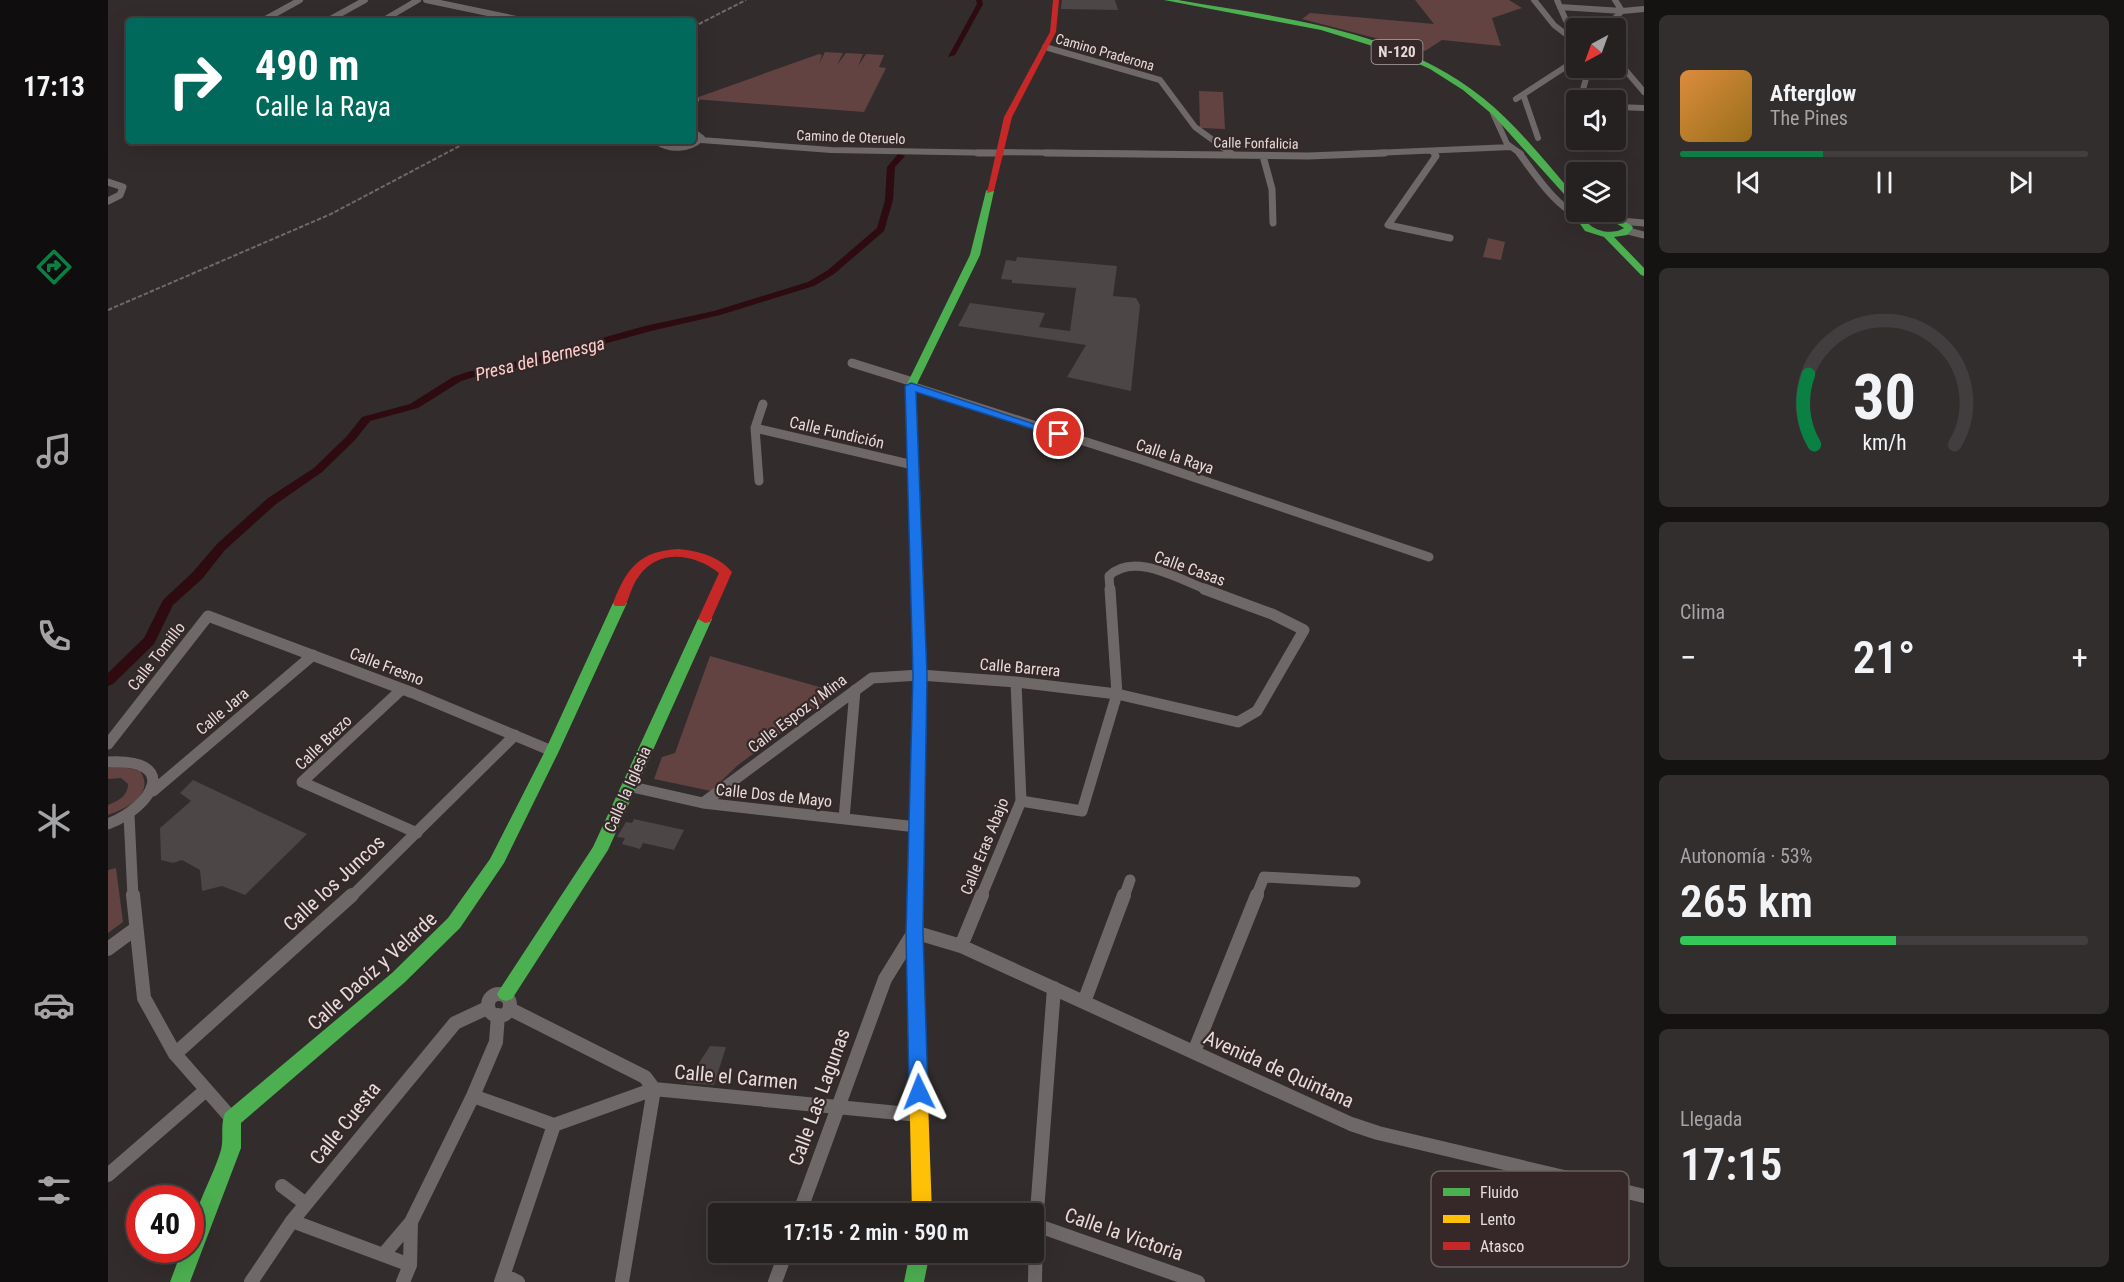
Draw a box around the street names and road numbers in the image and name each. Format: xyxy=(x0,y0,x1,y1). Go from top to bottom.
street label: Camino Praderona xyxy=(1054,30,1156,74)
road number: N-120 xyxy=(1372,40,1422,64)
street label: Camino de Oteruelo xyxy=(796,127,906,147)
street label: Calle Fonfalicia xyxy=(1213,134,1299,152)
street label: Calle Fundición xyxy=(788,412,886,453)
street label: Calle la Raya xyxy=(1134,435,1216,478)
street label: Calle Casas xyxy=(1152,547,1228,590)
street label: Calle Tomillo xyxy=(124,618,189,694)
street label: Calle Fresno xyxy=(347,644,427,689)
street label: Calle Barrera xyxy=(979,655,1061,680)
street label: Calle Espoz y Mina xyxy=(744,670,850,757)
street label: Calle Jara xyxy=(192,684,253,739)
street label: Calle Brezo xyxy=(291,711,356,774)
street label: Calle la Iglesia xyxy=(600,743,655,835)
street label: Calle Dos de Mayo xyxy=(715,780,833,811)
street label: Calle Eras Abajo xyxy=(956,795,1013,897)
street label: Calle los Juncos xyxy=(278,830,390,936)
street label: Calle Daoíz y Velarde xyxy=(302,907,442,1035)
street label: Calle Las Lagunas xyxy=(783,1025,855,1169)
street label: Avenida de Quintana xyxy=(1200,1025,1358,1113)
street label: Calle el Carmen xyxy=(673,1060,799,1094)
street label: Calle Cuesta xyxy=(305,1077,385,1169)
street label: Calle la Victoria xyxy=(1062,1202,1186,1266)

